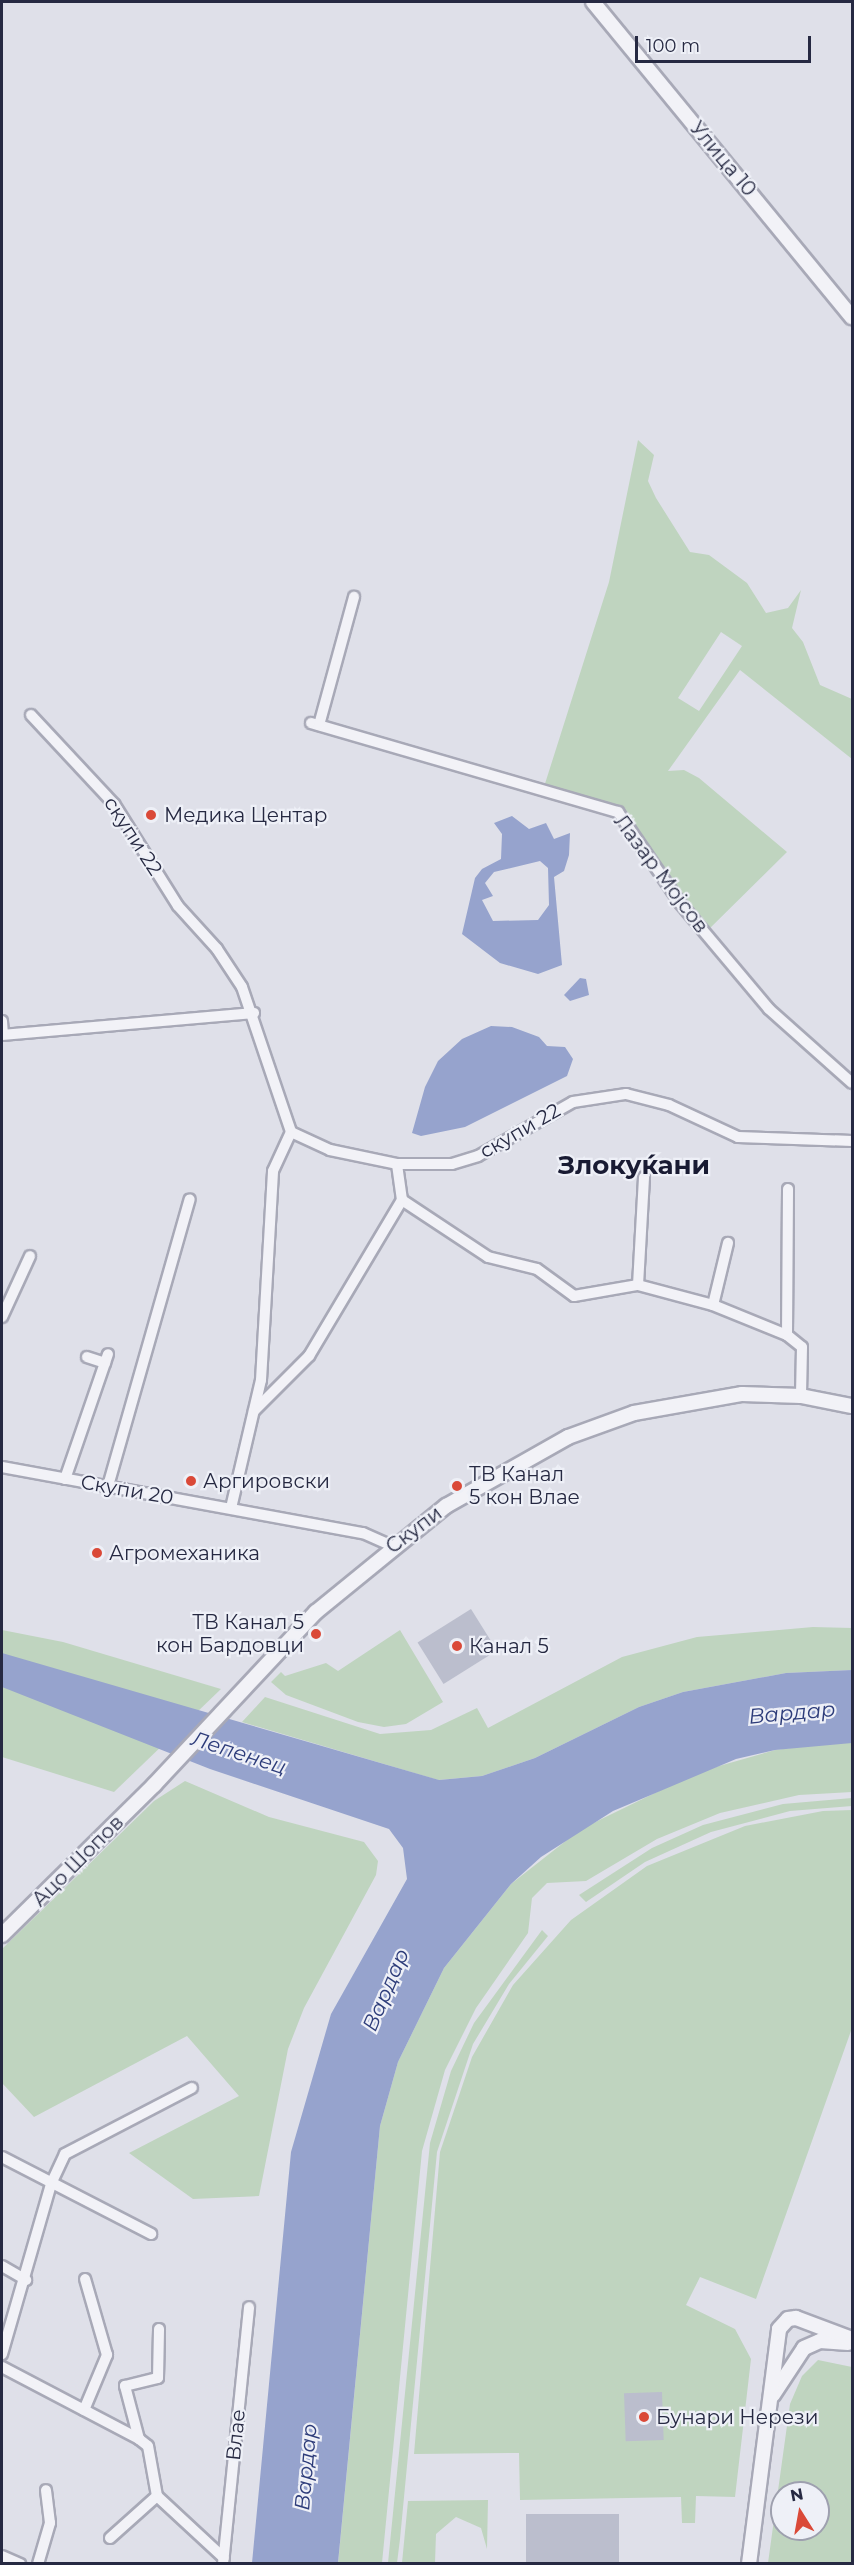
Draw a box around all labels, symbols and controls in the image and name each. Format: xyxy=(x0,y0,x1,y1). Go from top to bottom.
scale bar xyxy=(638,24,814,62)
text: 100 m xyxy=(646,35,700,57)
street label: Улица 10 xyxy=(685,117,761,201)
street label: скупи 22 xyxy=(99,792,167,880)
place label: Медика Центар xyxy=(164,803,327,827)
marker: Медика Центар xyxy=(142,806,160,824)
street label: Лазар Мојсов xyxy=(609,810,713,938)
street label: скупи 22 xyxy=(476,1098,564,1164)
district label: Злокуќани xyxy=(558,1150,710,1182)
place label: ТВ Канал 5 кон Влае xyxy=(469,1462,580,1509)
place label: Аргировски xyxy=(203,1469,330,1493)
street label: Скупи 20 xyxy=(79,1470,175,1510)
marker: Аргировски xyxy=(184,1474,198,1488)
marker: ТВ Канал 5 кон Влае xyxy=(450,1479,464,1493)
street label: Скупи xyxy=(381,1501,447,1559)
place label: Агромеханика xyxy=(109,1541,260,1565)
marker: Агромеханика xyxy=(90,1546,104,1560)
place label: ТВ Канал 5 кон Бардовци xyxy=(156,1610,304,1657)
marker: ТВ Канал 5 кон Бардовци xyxy=(309,1627,323,1641)
place label: Канал 5 xyxy=(469,1634,549,1658)
marker: Канал 5 xyxy=(450,1639,464,1653)
water label: Вардар xyxy=(748,1697,836,1729)
water label: Лепенец xyxy=(188,1726,290,1780)
street label: Ацо Шопов xyxy=(27,1810,129,1912)
water label: Вардар xyxy=(357,1945,415,2035)
place label: Бунари Нерези xyxy=(656,2405,819,2429)
street label: Влае xyxy=(221,2408,251,2462)
marker: Бунари Нерези xyxy=(637,2410,651,2424)
water label: Вардар xyxy=(290,2423,322,2511)
north arrow xyxy=(770,2481,830,2541)
text: N xyxy=(789,2484,805,2505)

